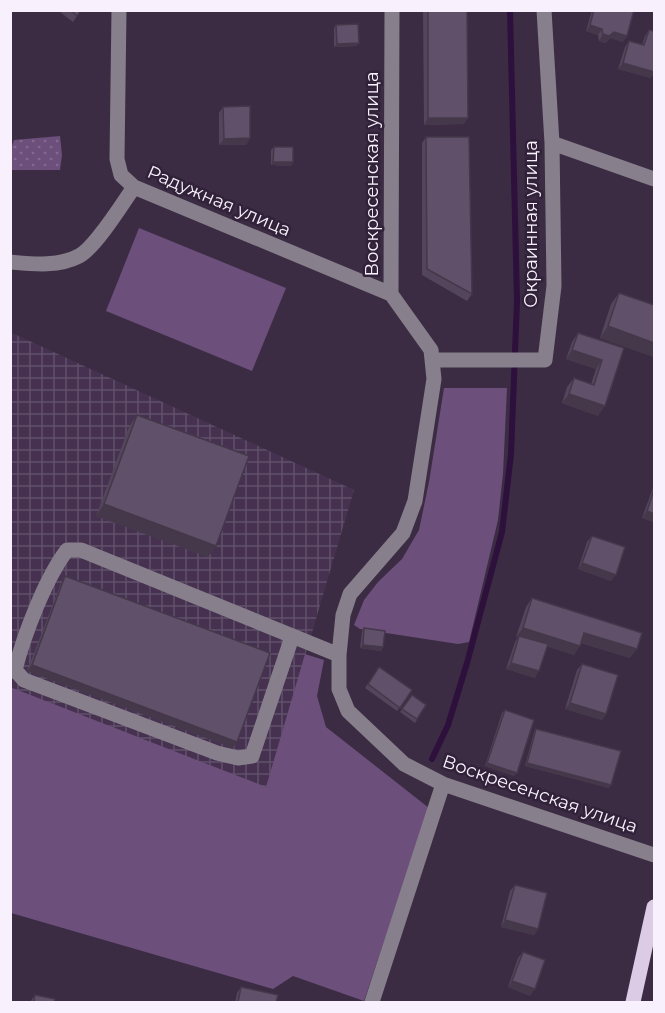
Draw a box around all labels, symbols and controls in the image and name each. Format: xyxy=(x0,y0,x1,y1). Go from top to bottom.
street label: Воскресенская улица xyxy=(361,72,383,276)
street label: Окраинная улица xyxy=(520,140,542,308)
street label: Радужная улица xyxy=(144,161,294,241)
street label: Воскресенская улица xyxy=(440,750,640,838)

